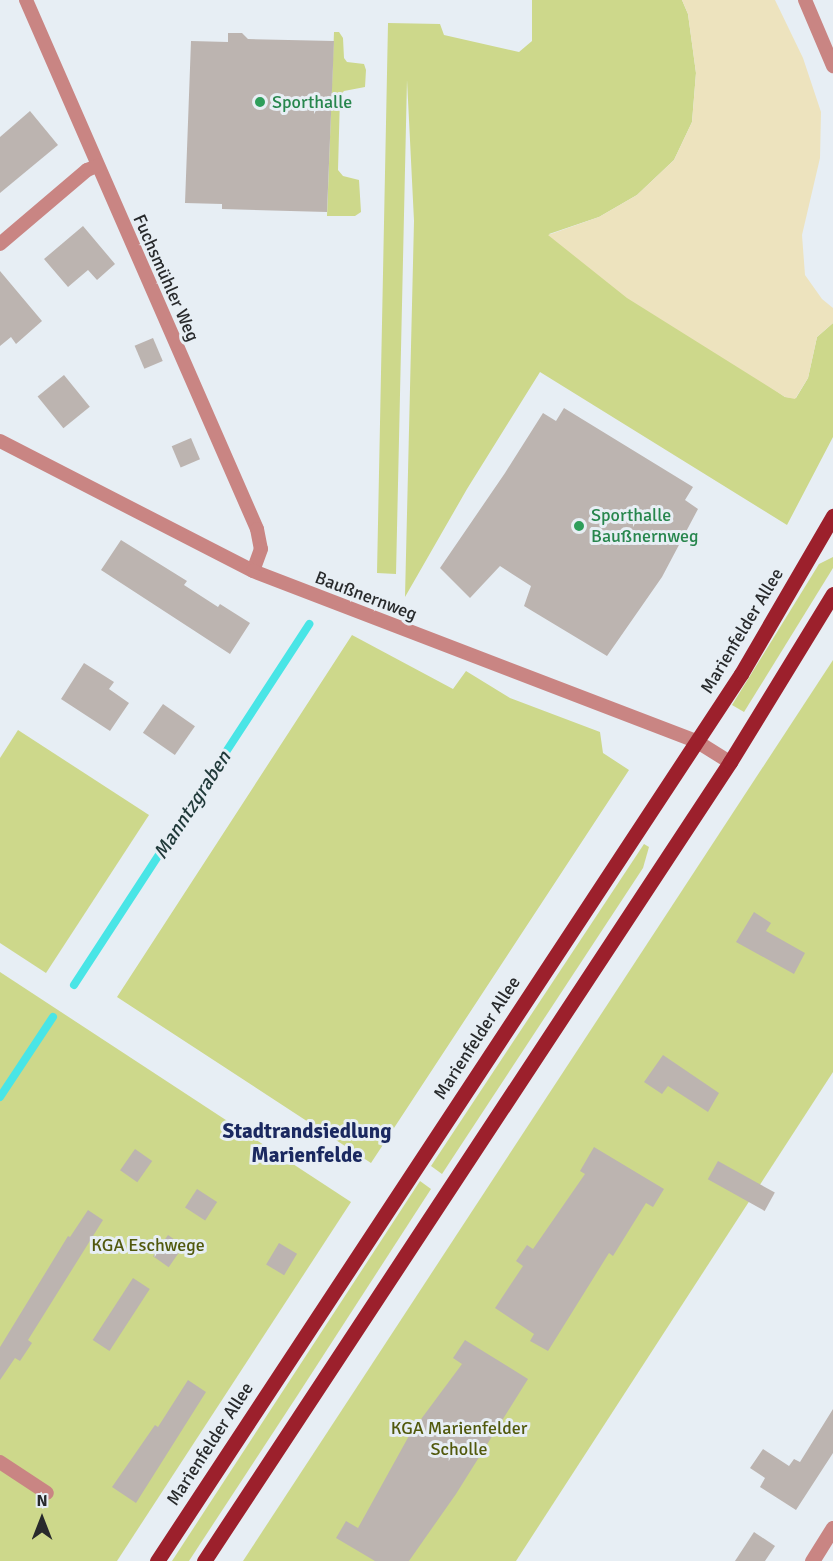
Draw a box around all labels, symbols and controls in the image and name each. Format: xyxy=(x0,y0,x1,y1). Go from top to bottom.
place label: Sporthalle xyxy=(272,91,352,113)
marker: Sporthalle xyxy=(253,95,267,109)
street label: Fuchsmühler Weg xyxy=(128,211,204,345)
place label: Sporthalle Baußnernweg xyxy=(591,505,698,548)
marker: Sporthalle Baußnernweg xyxy=(572,519,586,533)
street label: Marienfelder Allee xyxy=(696,564,788,698)
street label: Baußnernweg xyxy=(312,567,420,625)
water label: Manntzgraben xyxy=(148,747,236,863)
street label: Marienfelder Allee xyxy=(429,972,525,1104)
district label: Stadtrandsiedlung Marienfelde xyxy=(222,1118,392,1168)
park label: KGA Eschwege xyxy=(91,1234,205,1256)
street label: Marienfelder Allee xyxy=(162,1378,258,1510)
park label: KGA Marienfelder Scholle xyxy=(391,1418,527,1460)
north arrow xyxy=(12,1489,72,1549)
text: N xyxy=(36,1491,48,1511)

